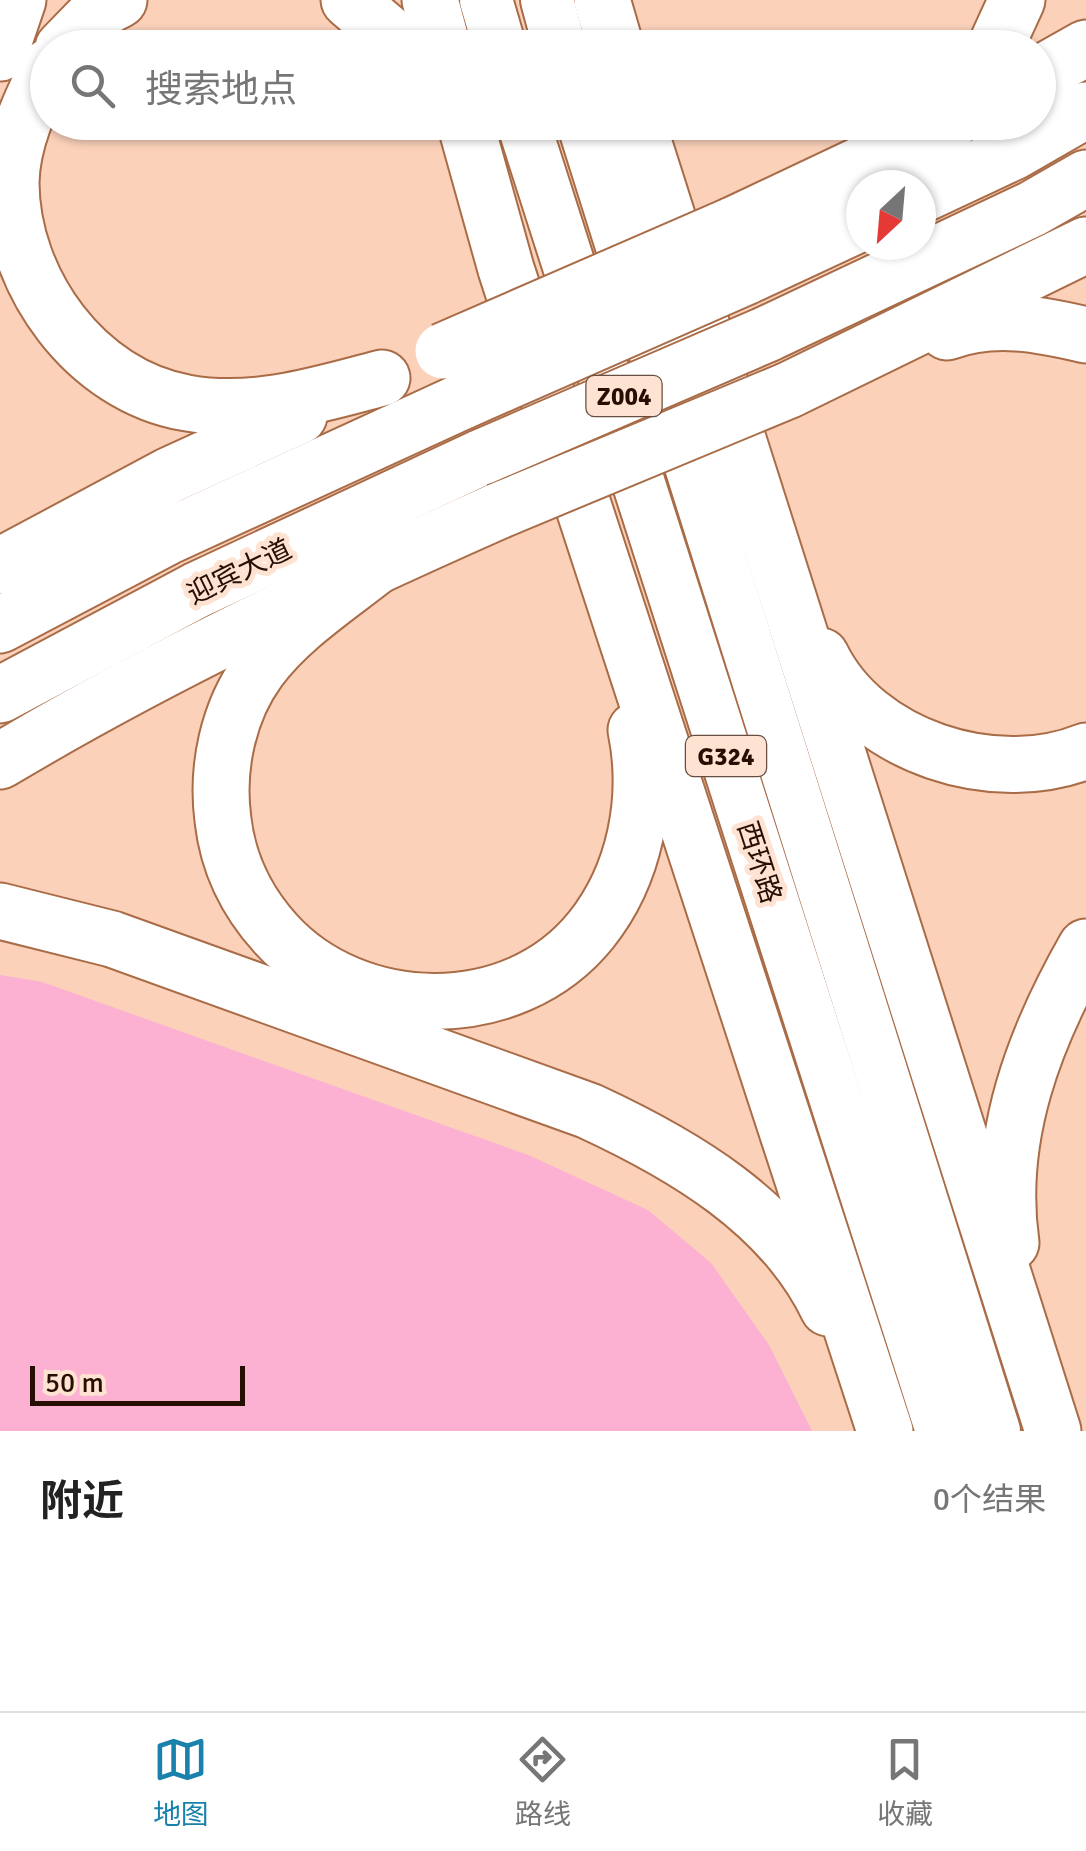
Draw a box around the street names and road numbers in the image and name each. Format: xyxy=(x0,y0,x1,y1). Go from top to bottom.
road number: Z004 xyxy=(586,376,662,416)
street label: 迎宾大道 xyxy=(182,532,297,612)
road number: G324 xyxy=(686,736,766,776)
street label: 西环路 xyxy=(730,817,788,908)

